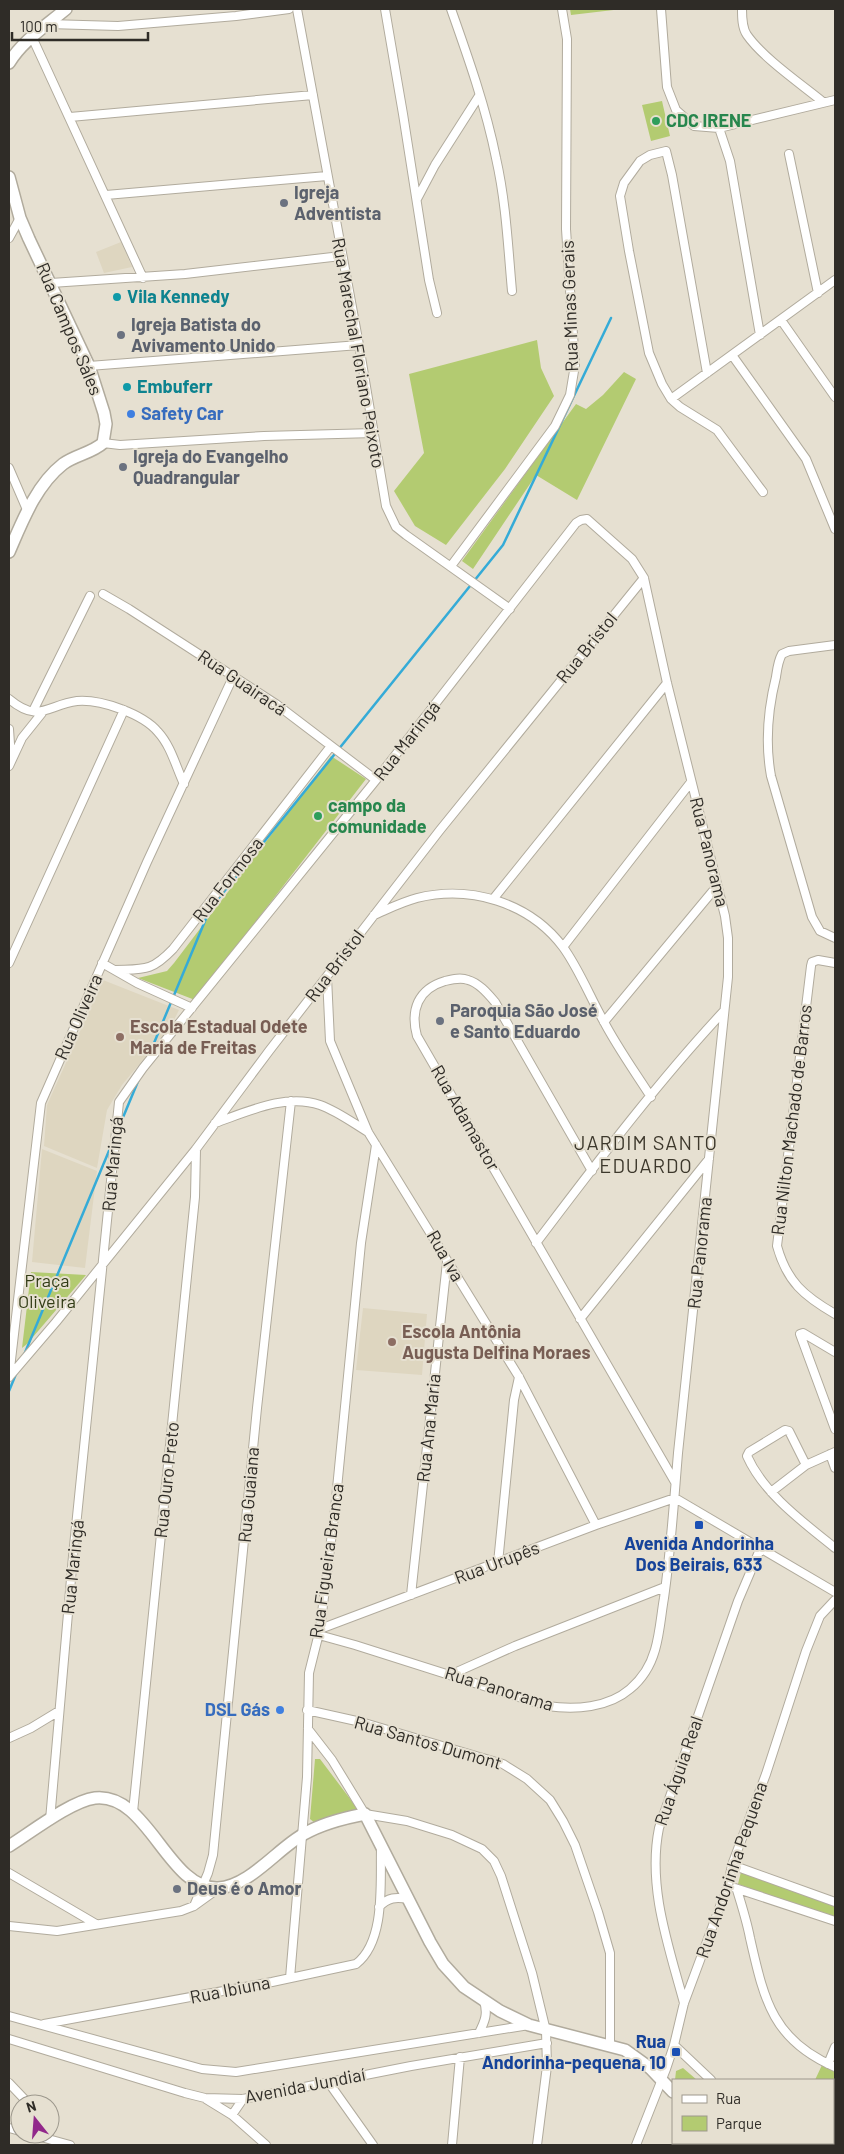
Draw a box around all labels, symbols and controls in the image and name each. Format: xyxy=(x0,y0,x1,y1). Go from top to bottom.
scale bar xyxy=(12,10,149,42)
text: 100 m xyxy=(20,17,58,35)
place label: CDC IRENE xyxy=(666,109,751,131)
marker: CDC IRENE xyxy=(650,115,662,127)
place label: Igreja Adventista xyxy=(294,181,381,224)
marker: Igreja Adventista xyxy=(278,197,290,209)
street label: Rua Marechal Floriano Peixoto xyxy=(328,236,390,470)
street label: Rua Minas Gerais xyxy=(556,240,582,372)
street label: Rua Campos Sáles xyxy=(32,259,108,398)
place label: Vila Kennedy xyxy=(127,285,229,307)
marker: Vila Kennedy xyxy=(111,291,123,303)
place label: Igreja Batista do Avivamento Unido xyxy=(131,313,275,356)
marker: Igreja Batista do Avivamento Unido xyxy=(115,329,127,341)
place label: Embuferr xyxy=(137,375,213,397)
marker: Embuferr xyxy=(121,381,133,393)
place label: Safety Car xyxy=(141,402,224,424)
marker: Safety Car xyxy=(125,408,137,420)
place label: Igreja do Evangelho Quadrangular xyxy=(133,445,289,488)
marker: Igreja do Evangelho Quadrangular xyxy=(117,461,129,473)
street label: Rua Bristol xyxy=(551,608,621,687)
street label: Rua Guairacá xyxy=(194,644,291,720)
street label: Rua Maringá xyxy=(368,696,444,785)
place label: campo da comunidade xyxy=(328,794,427,837)
street label: Rua Panorama xyxy=(686,795,734,909)
marker: campo da comunidade xyxy=(312,810,324,822)
street label: Rua Formosa xyxy=(187,833,267,926)
street label: Rua Bristol xyxy=(300,925,368,1006)
street label: Rua Oliveira xyxy=(49,970,107,1063)
place label: Paroquia São José e Santo Eduardo xyxy=(450,999,598,1042)
street label: Rua Nilton Machado de Barros xyxy=(766,1003,816,1236)
place label: Escola Estadual Odete Maria de Freitas xyxy=(130,1015,308,1058)
marker: Paroquia São José e Santo Eduardo xyxy=(434,1015,446,1027)
marker: Escola Estadual Odete Maria de Freitas xyxy=(114,1031,126,1043)
street label: Rua Adamastor xyxy=(427,1061,505,1175)
street label: Rua Maringá xyxy=(97,1116,127,1212)
district label: JARDIM SANTO EDUARDO xyxy=(574,1130,718,1177)
street label: Rua Panorama xyxy=(682,1196,716,1310)
street label: Rua Iva xyxy=(422,1226,469,1285)
park label: Praça Oliveira xyxy=(18,1269,76,1312)
place label: Escola Antônia Augusta Delfina Moraes xyxy=(402,1320,590,1363)
marker: Escola Antônia Augusta Delfina Moraes xyxy=(386,1336,398,1348)
street label: Rua Ana Maria xyxy=(411,1372,445,1483)
street label: Rua Ouro Preto xyxy=(149,1421,183,1539)
street label: Rua Guaiana xyxy=(233,1446,263,1544)
street label: Rua Figueira Branca xyxy=(304,1482,348,1640)
street label: Rua Maringá xyxy=(56,1518,88,1615)
marker: Avenida Andorinha Dos Beirais, 633 xyxy=(693,1519,705,1531)
place label: Avenida Andorinha Dos Beirais, 633 xyxy=(624,1532,774,1575)
street label: Rua Urupês xyxy=(451,1536,542,1588)
street label: Rua Panorama xyxy=(442,1661,556,1715)
place label: DSL Gás xyxy=(205,1698,270,1720)
marker: DSL Gás xyxy=(274,1704,286,1716)
street label: Rua Santos Dumont xyxy=(352,1710,505,1774)
street label: Rua Águia Real xyxy=(649,1713,707,1828)
street label: Rua Andorinha Pequena xyxy=(691,1779,772,1961)
place label: Deus é o Amor xyxy=(187,1877,301,1899)
marker: Deus é o Amor xyxy=(171,1883,183,1895)
street label: Rua Ibiuna xyxy=(188,1970,272,2008)
place label: Rua Andorinha-pequena, 10 xyxy=(482,2030,666,2073)
marker: Rua Andorinha-pequena, 10 xyxy=(670,2046,682,2058)
street label: Avenida Jundiaí xyxy=(243,2063,367,2107)
legend xyxy=(672,2079,834,2144)
text: Rua xyxy=(716,2089,741,2107)
north arrow xyxy=(10,2094,60,2144)
text: N xyxy=(24,2097,38,2116)
text: Parque xyxy=(716,2114,762,2132)

